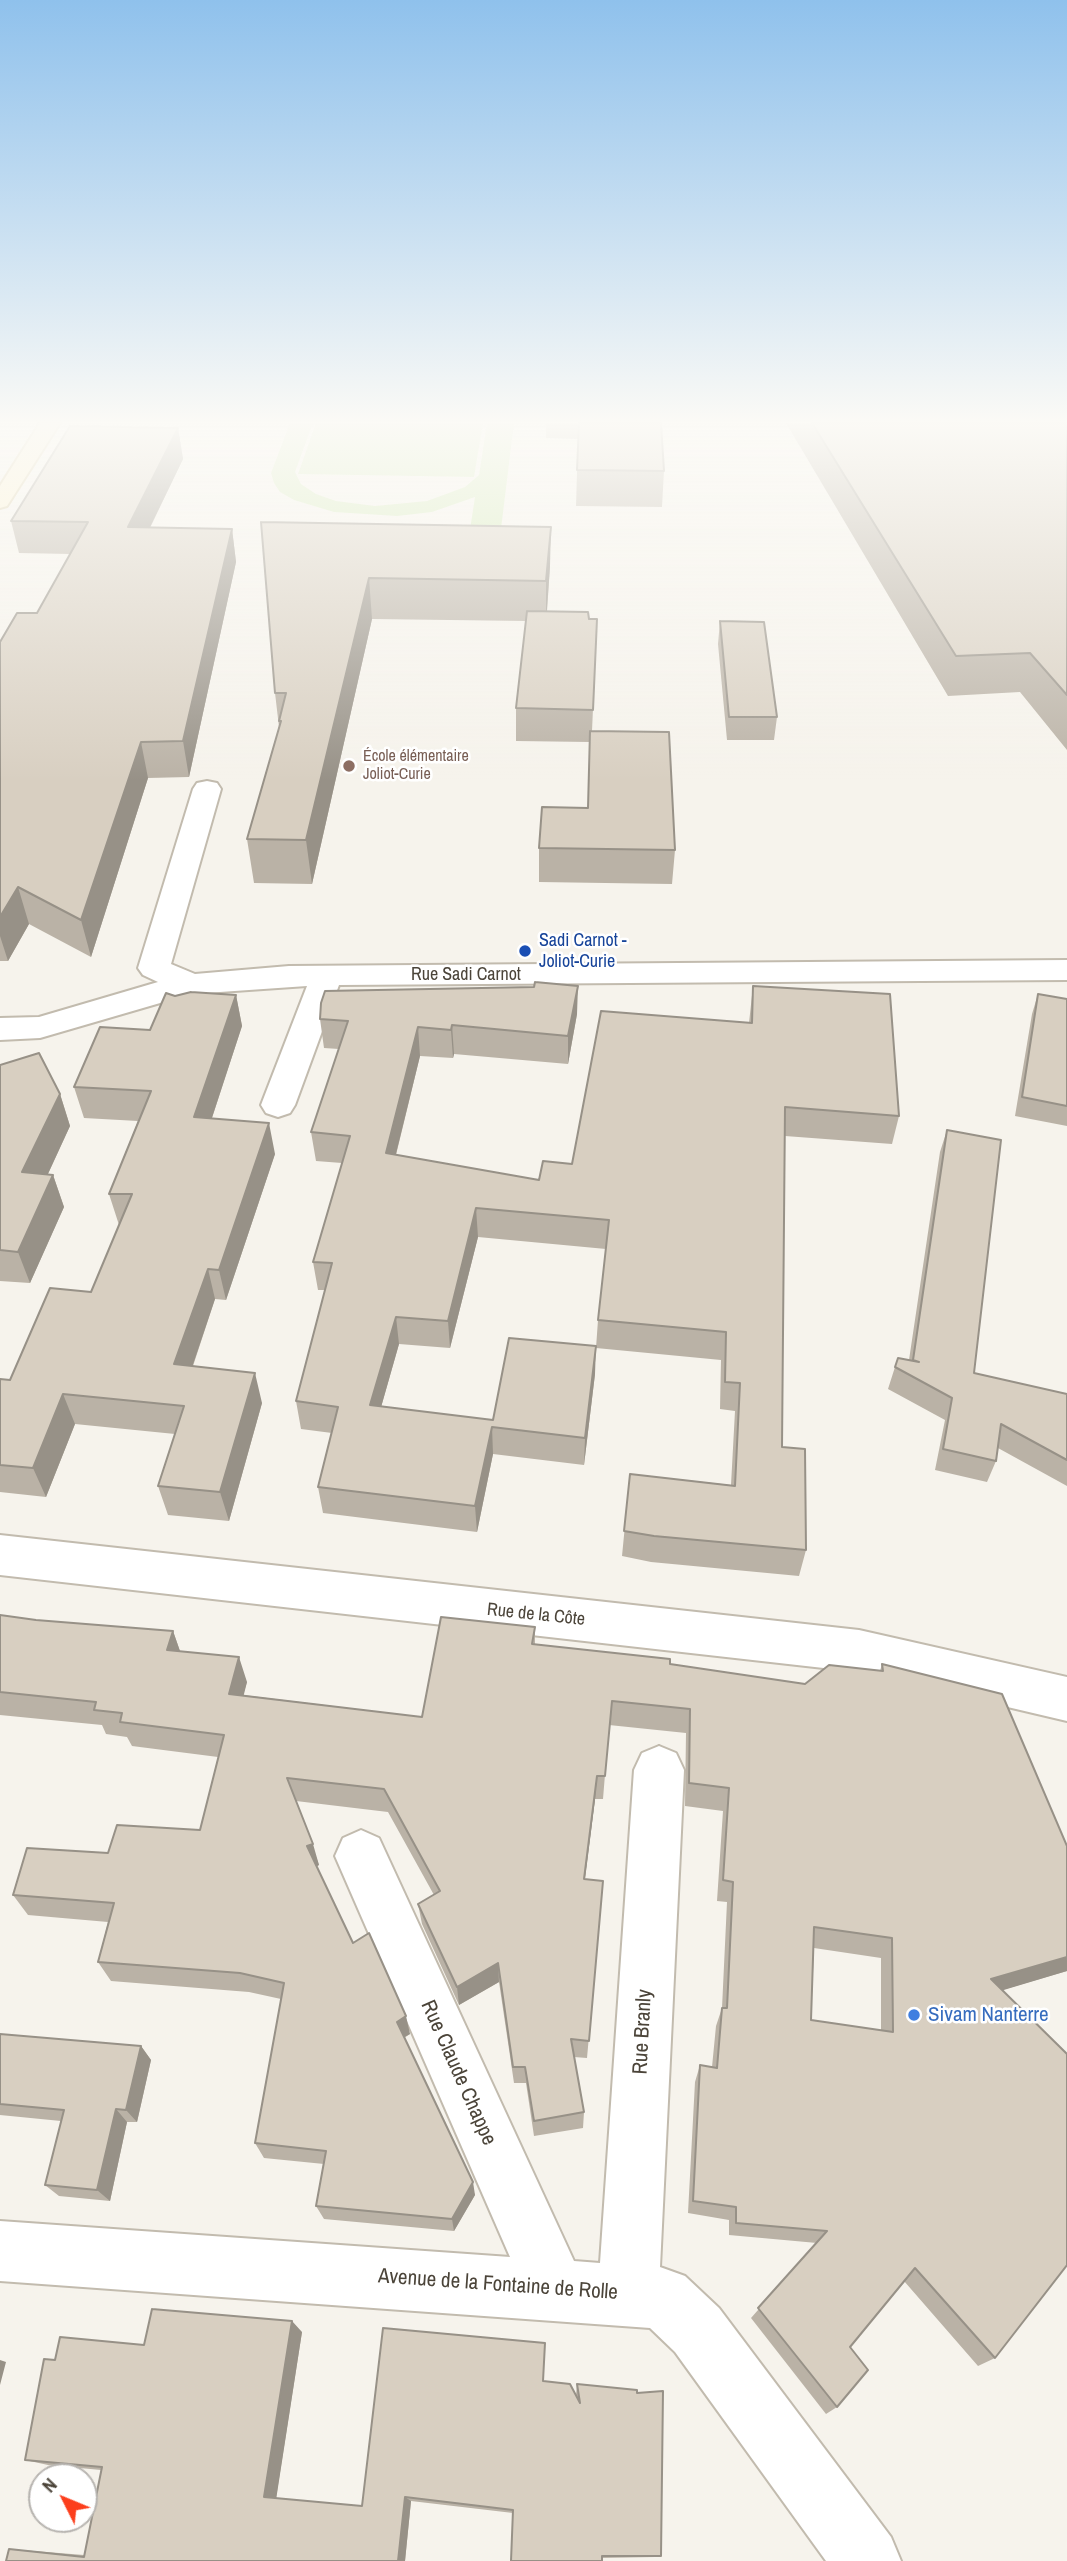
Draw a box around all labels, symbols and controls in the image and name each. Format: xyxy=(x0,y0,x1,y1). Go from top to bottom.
place label: École élémentaire Joliot-Curie xyxy=(363,747,469,785)
marker: École élémentaire Joliot-Curie xyxy=(341,758,357,774)
place label: Sadi Carnot - Joliot-Curie xyxy=(539,930,627,972)
marker: Sadi Carnot - Joliot-Curie xyxy=(517,943,533,959)
street label: Rue Sadi Carnot xyxy=(411,964,521,986)
street label: Rue de la Côte xyxy=(486,1599,586,1631)
street label: Rue Branly xyxy=(628,1989,658,2075)
street label: Rue Claude Chappe xyxy=(415,1997,501,2149)
place label: Sivam Nanterre xyxy=(928,2002,1049,2028)
marker: Sivam Nanterre xyxy=(906,2007,922,2023)
street label: Avenue de la Fontaine de Rolle xyxy=(377,2264,619,2306)
north arrow xyxy=(28,2463,98,2533)
text: N xyxy=(36,2472,62,2498)

